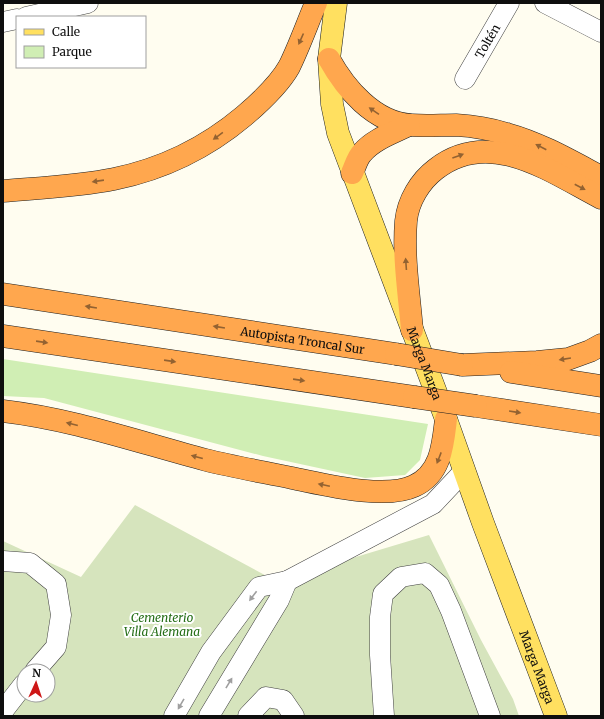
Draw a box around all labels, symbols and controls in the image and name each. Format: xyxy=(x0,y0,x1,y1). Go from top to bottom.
legend xyxy=(16,16,146,68)
street label: Toltén xyxy=(471,21,503,61)
text: Calle xyxy=(52,24,80,39)
one-way arrow xyxy=(298,33,304,44)
text: Parque xyxy=(52,44,92,59)
one-way arrow xyxy=(368,107,380,114)
one-way arrow xyxy=(213,132,223,140)
one-way arrow xyxy=(535,144,547,150)
one-way arrow xyxy=(453,153,465,159)
one-way arrow xyxy=(91,178,104,184)
one-way arrow xyxy=(574,184,586,190)
one-way arrow xyxy=(403,258,410,270)
one-way arrow xyxy=(85,304,97,310)
street label: Autopista Troncal Sur xyxy=(238,323,366,357)
one-way arrow xyxy=(213,324,225,330)
street label: Marga Marga xyxy=(404,324,446,402)
one-way arrow xyxy=(36,339,48,345)
one-way arrow xyxy=(558,356,571,362)
one-way arrow xyxy=(164,358,176,364)
one-way arrow xyxy=(293,377,305,383)
one-way arrow xyxy=(509,409,521,415)
one-way arrow xyxy=(66,420,78,426)
one-way arrow xyxy=(436,452,442,464)
one-way arrow xyxy=(191,454,203,460)
one-way arrow xyxy=(318,481,331,487)
one-way arrow xyxy=(249,590,257,601)
park label: Cementerio Villa Alemana xyxy=(124,610,200,639)
street label: Marga Marga xyxy=(517,628,558,706)
north arrow xyxy=(16,663,56,703)
text: N xyxy=(32,666,42,680)
one-way arrow xyxy=(225,677,232,689)
one-way arrow xyxy=(178,698,185,710)

